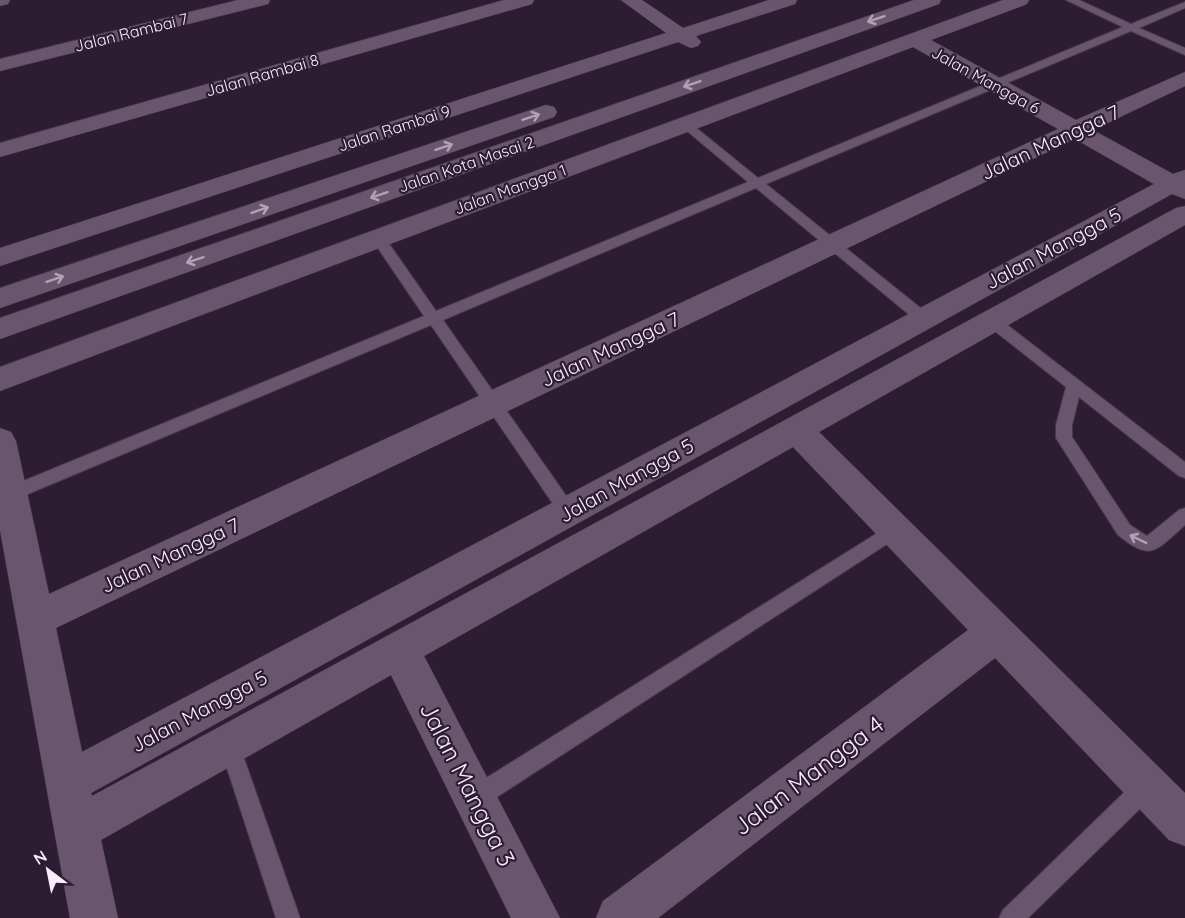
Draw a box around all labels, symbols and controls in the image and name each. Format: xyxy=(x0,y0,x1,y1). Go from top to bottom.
street label: Jalan Rambai 7 xyxy=(72,8,190,56)
one-way arrow xyxy=(867,15,886,26)
street label: Jalan Mangga 6 xyxy=(928,42,1044,118)
street label: Jalan Rambai 8 xyxy=(203,49,321,101)
one-way arrow xyxy=(684,80,702,91)
street label: Jalan Mangga 7 xyxy=(977,99,1123,185)
street label: Jalan Rambai 9 xyxy=(335,100,453,156)
one-way arrow xyxy=(521,111,540,122)
street label: Jalan Kota Masai 2 xyxy=(395,131,537,197)
one-way arrow xyxy=(434,140,453,151)
street label: Jalan Mangga 1 xyxy=(451,159,569,219)
one-way arrow xyxy=(370,191,389,202)
street label: Jalan Mangga 5 xyxy=(981,202,1125,294)
one-way arrow xyxy=(250,203,269,214)
one-way arrow xyxy=(186,256,205,267)
one-way arrow xyxy=(45,273,64,284)
street label: Jalan Mangga 7 xyxy=(537,306,683,392)
street label: Jalan Mangga 5 xyxy=(554,432,698,528)
street label: Jalan Mangga 7 xyxy=(97,512,243,598)
one-way arrow xyxy=(1129,532,1147,544)
street label: Jalan Mangga 5 xyxy=(127,665,271,757)
street label: Jalan Mangga 3 xyxy=(414,697,522,871)
street label: Jalan Mangga 4 xyxy=(727,709,889,841)
north arrow xyxy=(18,840,78,900)
text: N xyxy=(30,846,50,869)

